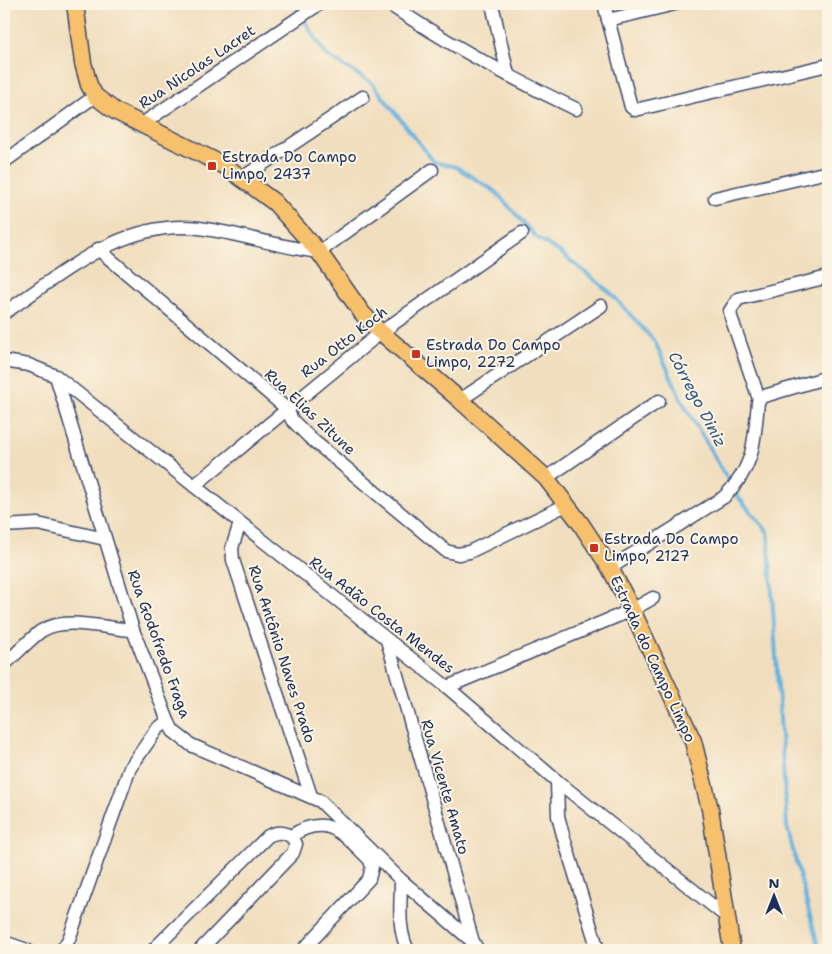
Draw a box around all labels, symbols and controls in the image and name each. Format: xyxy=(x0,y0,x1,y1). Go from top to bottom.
street label: Rua Nicolas Lacret xyxy=(135,21,259,113)
place label: Estrada Do Campo Limpo, 2437 xyxy=(222,147,357,184)
marker: Estrada Do Campo Limpo, 2437 xyxy=(206,160,218,172)
street label: Rua Otto Koch xyxy=(296,302,392,382)
place label: Estrada Do Campo Limpo, 2272 xyxy=(426,335,561,372)
marker: Estrada Do Campo Limpo, 2272 xyxy=(410,348,422,360)
water label: Córrego Diniz xyxy=(664,348,732,451)
street label: Rua Elias Zitune xyxy=(260,364,360,460)
place label: Estrada Do Campo Limpo, 2127 xyxy=(604,529,739,566)
marker: Estrada Do Campo Limpo, 2127 xyxy=(588,542,600,554)
street label: Rua Adão Costa Mendes xyxy=(305,552,459,678)
street label: Rua Antônio Naves Prado xyxy=(244,562,320,746)
street label: Rua Godofredo Fraga xyxy=(123,567,195,722)
street label: Estrada do Campo Limpo xyxy=(606,573,700,745)
street label: Rua Vicente Amato xyxy=(416,717,474,857)
north arrow xyxy=(750,872,800,922)
text: N xyxy=(768,874,780,892)

